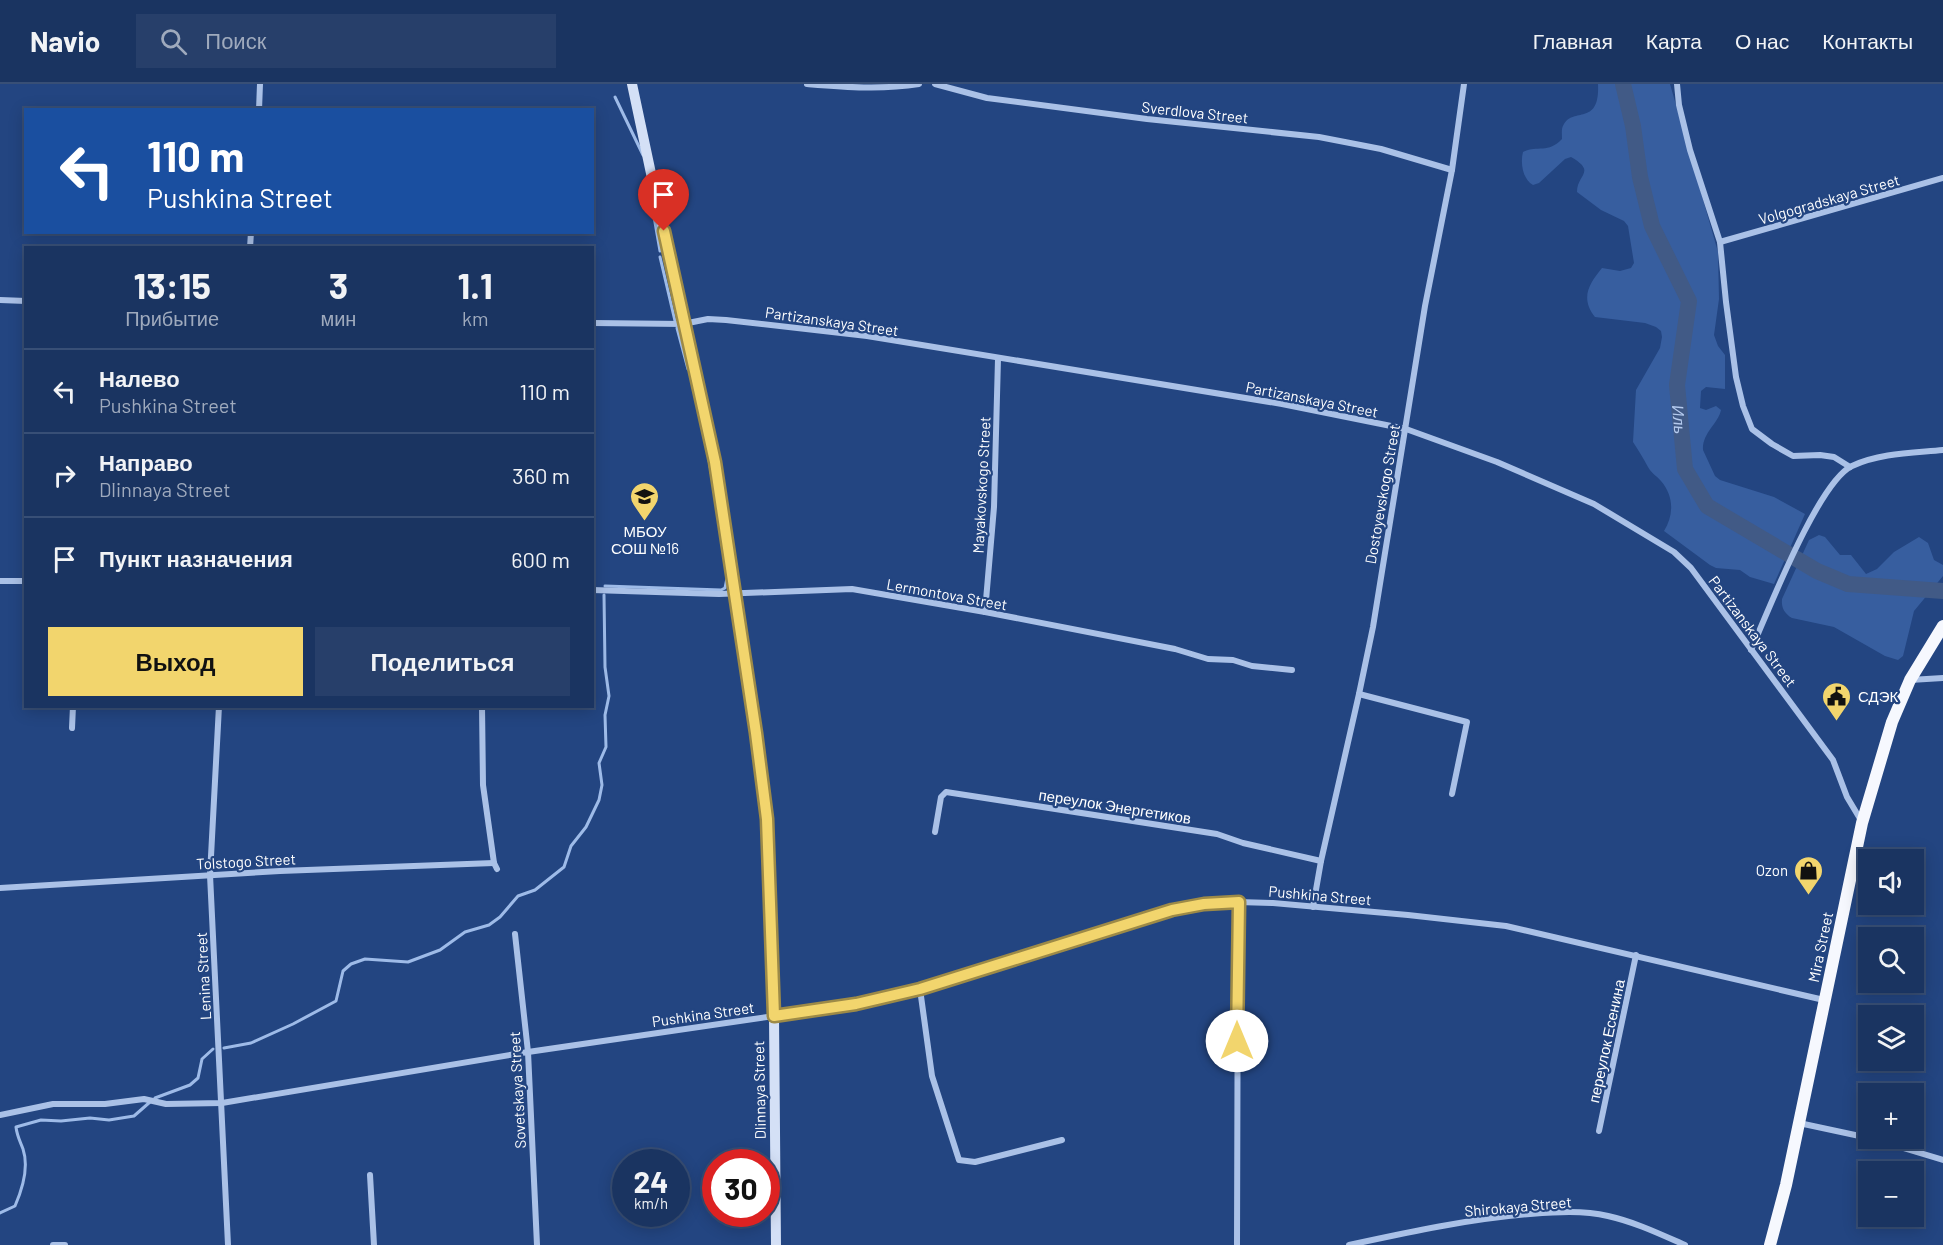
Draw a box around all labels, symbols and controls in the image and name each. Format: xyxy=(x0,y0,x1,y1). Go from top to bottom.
search box xyxy=(136,14,556,68)
text: Navio xyxy=(30,24,100,58)
icon: search xyxy=(157,25,190,58)
text: Поиск xyxy=(205,27,266,53)
text: Главная xyxy=(1533,28,1613,53)
text: Карта xyxy=(1646,28,1702,53)
text: О нас xyxy=(1735,28,1789,53)
text: Контакты xyxy=(1822,28,1913,53)
street label: Sverdlova Street xyxy=(1141,97,1249,127)
text: 110 m xyxy=(147,130,244,180)
icon: left xyxy=(48,132,126,210)
pin xyxy=(638,169,689,231)
street label: Volgogradskaya Street xyxy=(1756,170,1902,228)
icon: arrive xyxy=(647,178,680,211)
text: Pushkina Street xyxy=(147,181,333,213)
text: 13:15 xyxy=(133,263,211,306)
text: 3 xyxy=(329,263,348,306)
text: 1.1 xyxy=(458,263,493,306)
street label: Partizanskaya Street xyxy=(764,303,900,339)
text: Прибытие xyxy=(125,306,219,330)
text: мин xyxy=(320,306,356,330)
text: km xyxy=(462,306,488,330)
text: Налево xyxy=(99,365,180,391)
icon: left xyxy=(48,375,81,408)
street label: Partizanskaya Street xyxy=(1244,377,1380,421)
text: 110 m xyxy=(520,378,570,404)
text: Pushkina Street xyxy=(99,393,237,417)
water label: Иль xyxy=(1669,404,1691,435)
street label: Mayakovskogo Street xyxy=(968,416,994,554)
street label: Dostoyevskogo Street xyxy=(1361,423,1403,565)
text: Направо xyxy=(99,449,193,475)
icon: right xyxy=(48,459,81,492)
text: 360 m xyxy=(512,462,570,488)
text: Dlinnaya Street xyxy=(99,477,231,501)
school or university icon: МБОУ СОШ №16 xyxy=(629,480,661,522)
place label: МБОУ СОШ №16 xyxy=(611,522,679,557)
icon: arrive xyxy=(48,543,81,576)
text: Пункт назначения xyxy=(99,545,293,571)
text: 600 m xyxy=(511,546,570,572)
street label: Partizanskaya Street xyxy=(1705,572,1801,690)
street label: Lermontova Street xyxy=(885,575,1009,613)
button: Выход xyxy=(48,627,303,696)
button: Поделиться xyxy=(315,627,570,696)
public building icon: СДЭК xyxy=(1821,680,1853,722)
place label: СДЭК xyxy=(1858,687,1898,705)
street label: переулок Энергетиков xyxy=(1038,785,1192,827)
street label: Tolstogo Street xyxy=(196,849,296,873)
map controls xyxy=(1858,849,1924,1227)
button: sound xyxy=(1858,849,1924,915)
shop icon: Ozon xyxy=(1793,854,1825,896)
place label: Ozon xyxy=(1756,861,1788,879)
street label: Pushkina Street xyxy=(1268,882,1372,908)
street label: Mira Street xyxy=(1804,910,1836,984)
button: search xyxy=(1858,927,1924,993)
street label: Lenina Street xyxy=(192,932,214,1020)
street label: переулок Есенина xyxy=(1584,977,1628,1104)
street label: Pushkina Street xyxy=(651,998,755,1030)
button: layers xyxy=(1858,1005,1924,1071)
position arrow xyxy=(1205,1009,1269,1073)
street label: Sovetskaya Street xyxy=(505,1031,529,1149)
street label: Dlinnaya Street xyxy=(749,1041,769,1139)
button: + xyxy=(1858,1083,1924,1149)
speed limit sign: 30 xyxy=(702,1149,780,1227)
button: − xyxy=(1858,1161,1924,1227)
text: 24 xyxy=(634,1163,668,1199)
street label: Shirokaya Street xyxy=(1464,1192,1572,1220)
text: km/h xyxy=(634,1194,668,1212)

